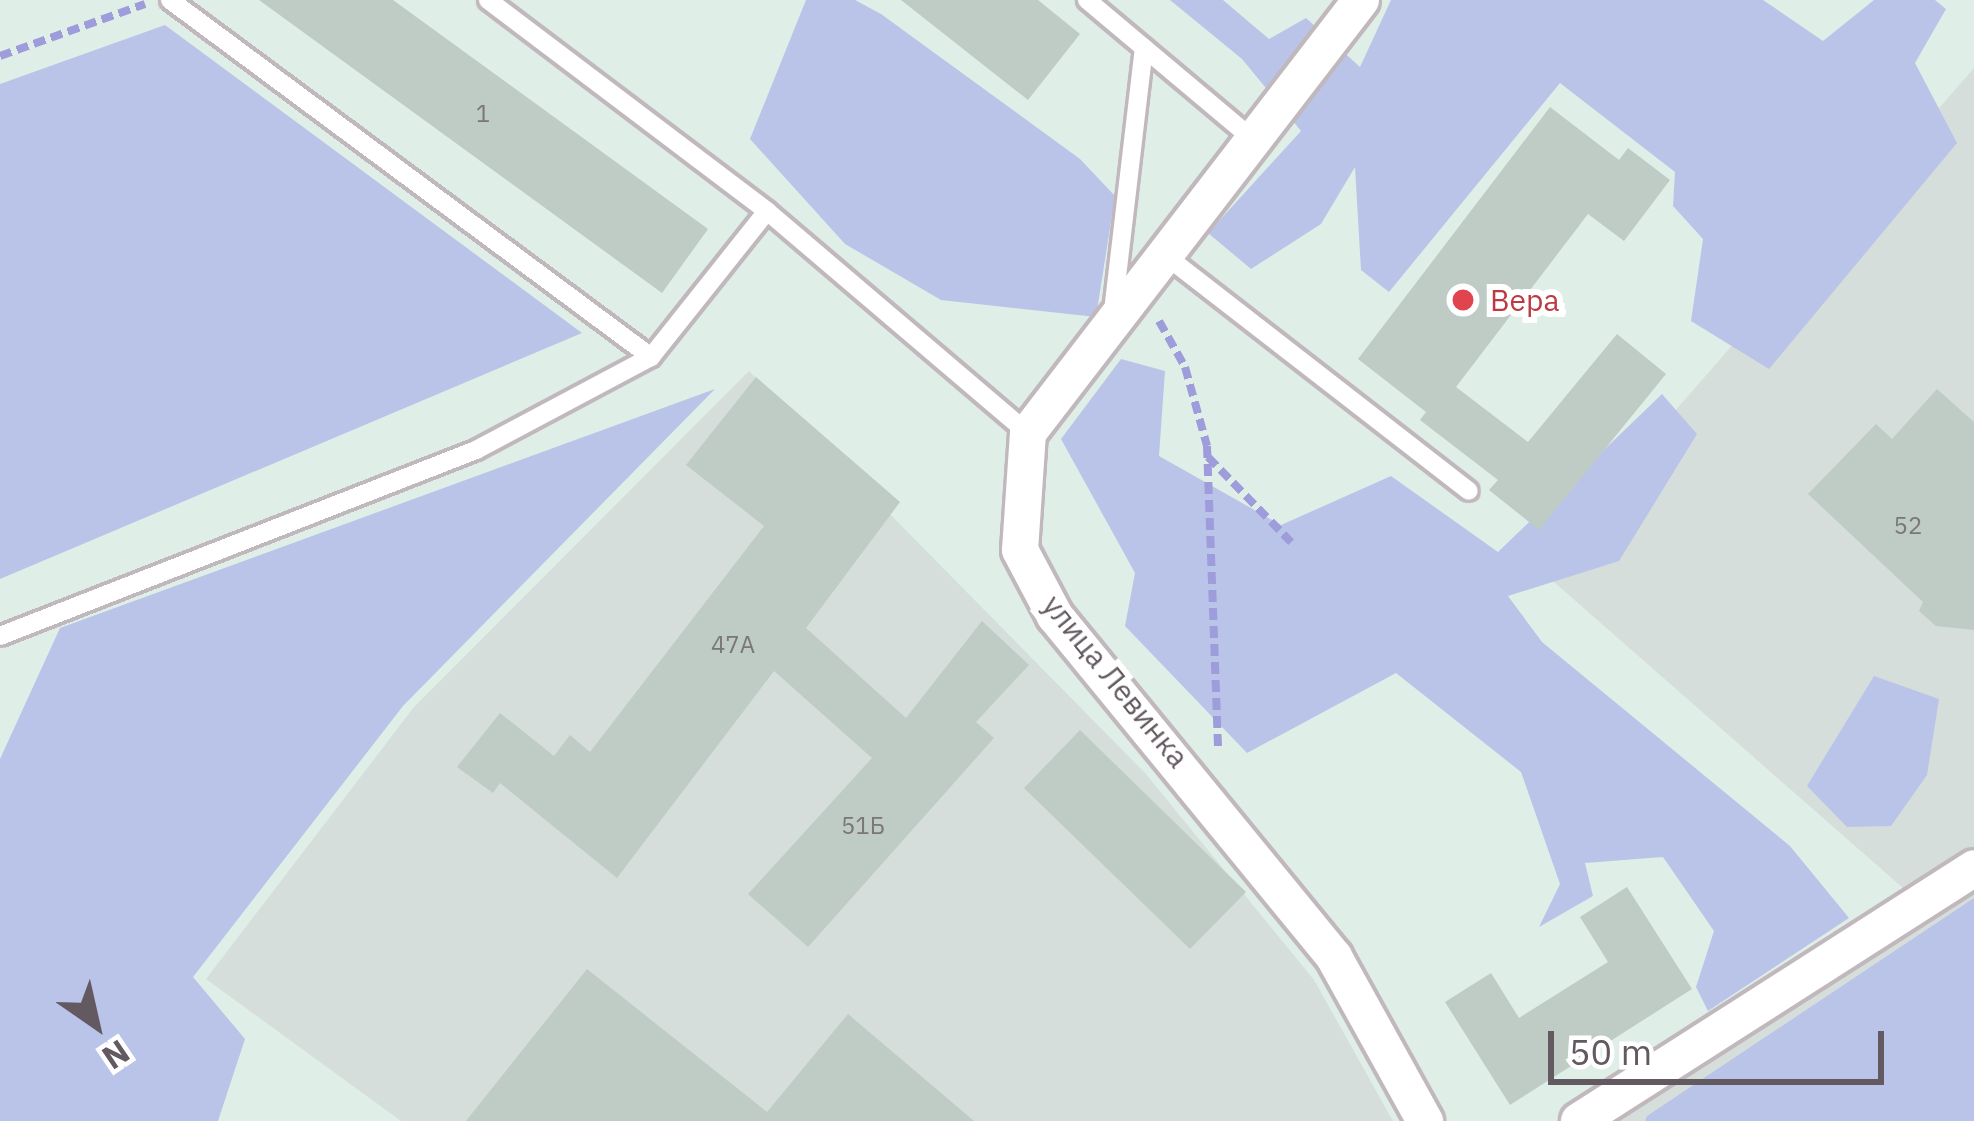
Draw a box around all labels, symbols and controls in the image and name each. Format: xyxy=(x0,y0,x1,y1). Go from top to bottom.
house number: 1 xyxy=(476,100,490,128)
place label: Вера xyxy=(1490,282,1559,318)
marker: Вера xyxy=(1447,284,1479,316)
house number: 52 xyxy=(1894,512,1922,540)
street label: улица Левинка xyxy=(1035,588,1197,774)
house number: 47А xyxy=(711,631,755,659)
house number: 51Б xyxy=(841,812,885,840)
north arrow xyxy=(36,965,156,1085)
scale bar xyxy=(1554,1007,1890,1081)
text: 50 m xyxy=(1569,1028,1652,1075)
text: N xyxy=(94,1031,138,1080)

